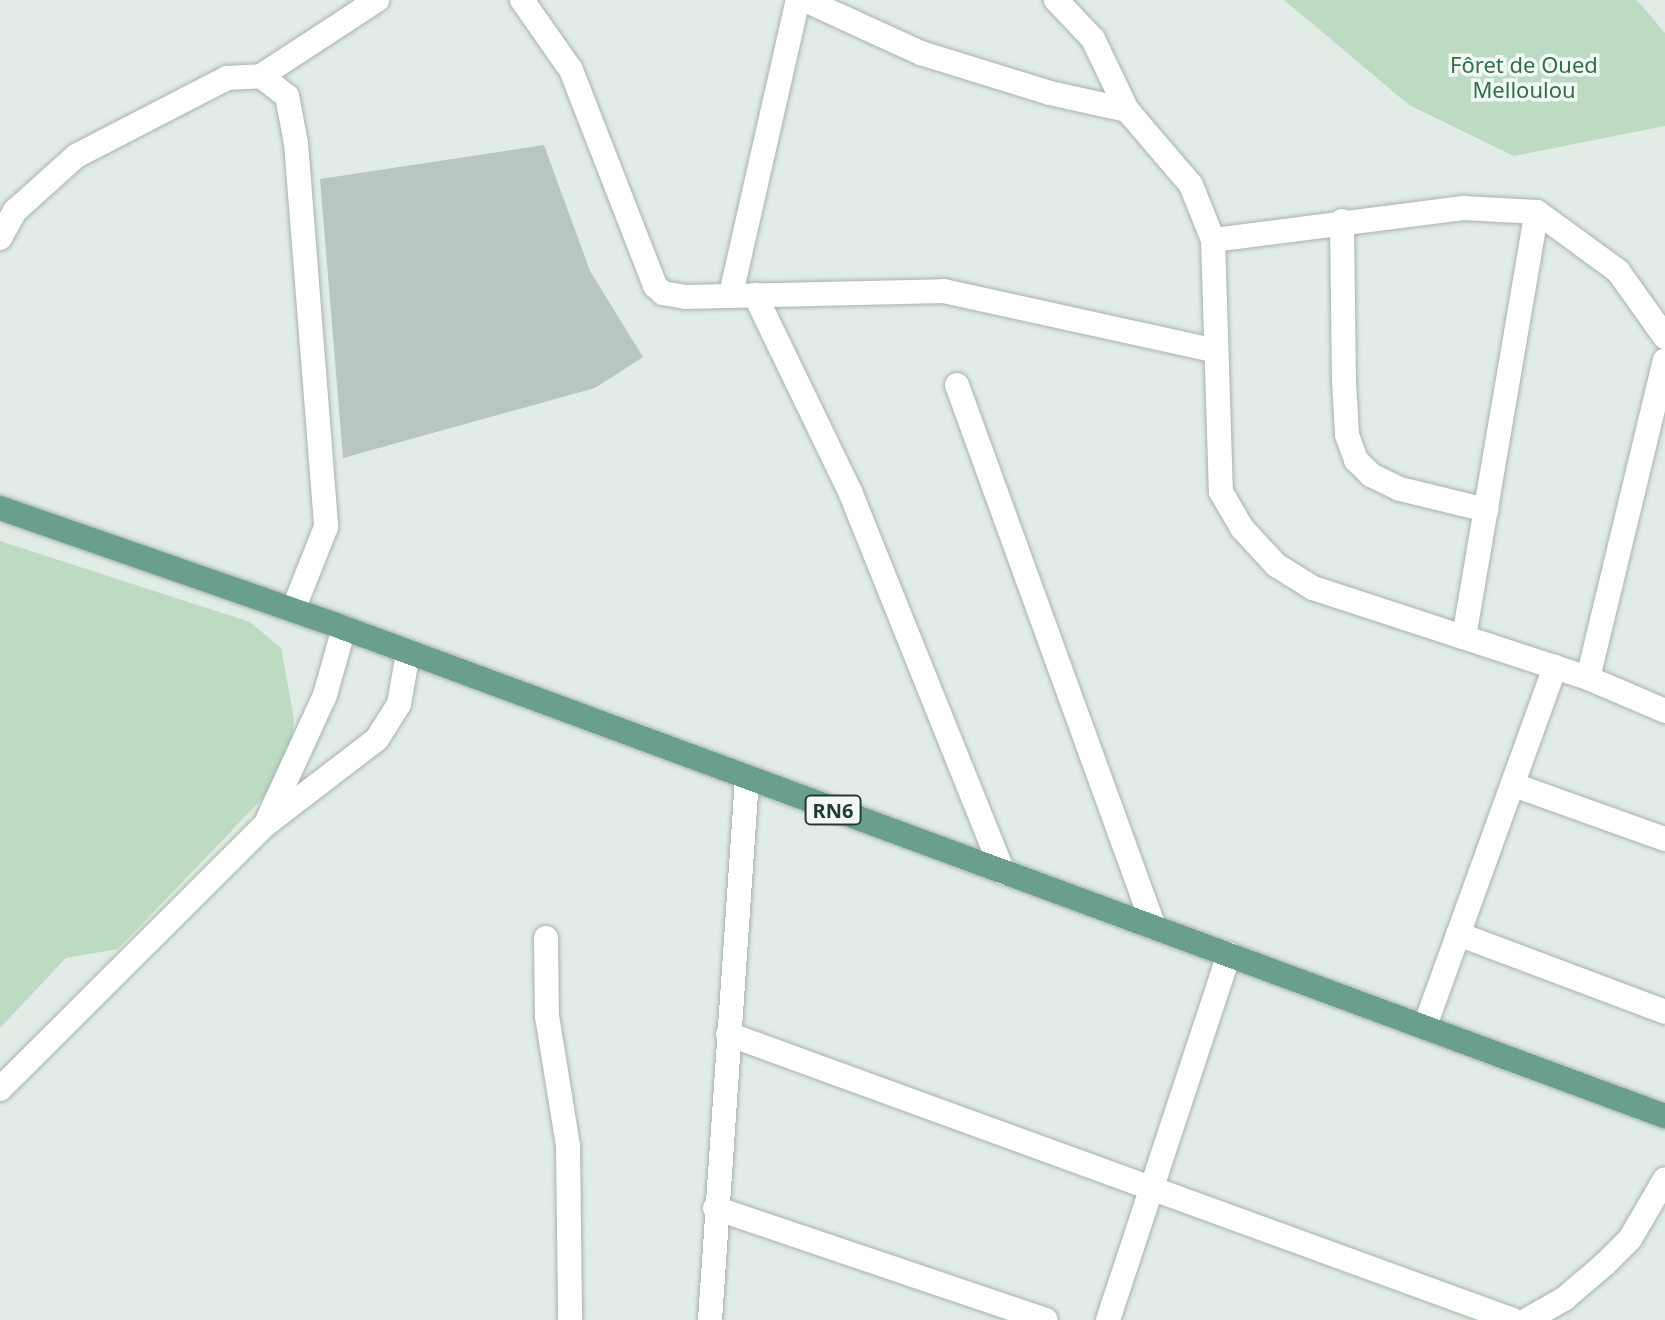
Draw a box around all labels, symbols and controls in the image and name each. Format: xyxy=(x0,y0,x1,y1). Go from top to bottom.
park label: Fôret de Oued Melloulou xyxy=(1450,51,1598,102)
road number: RN6 xyxy=(803,794,863,826)

